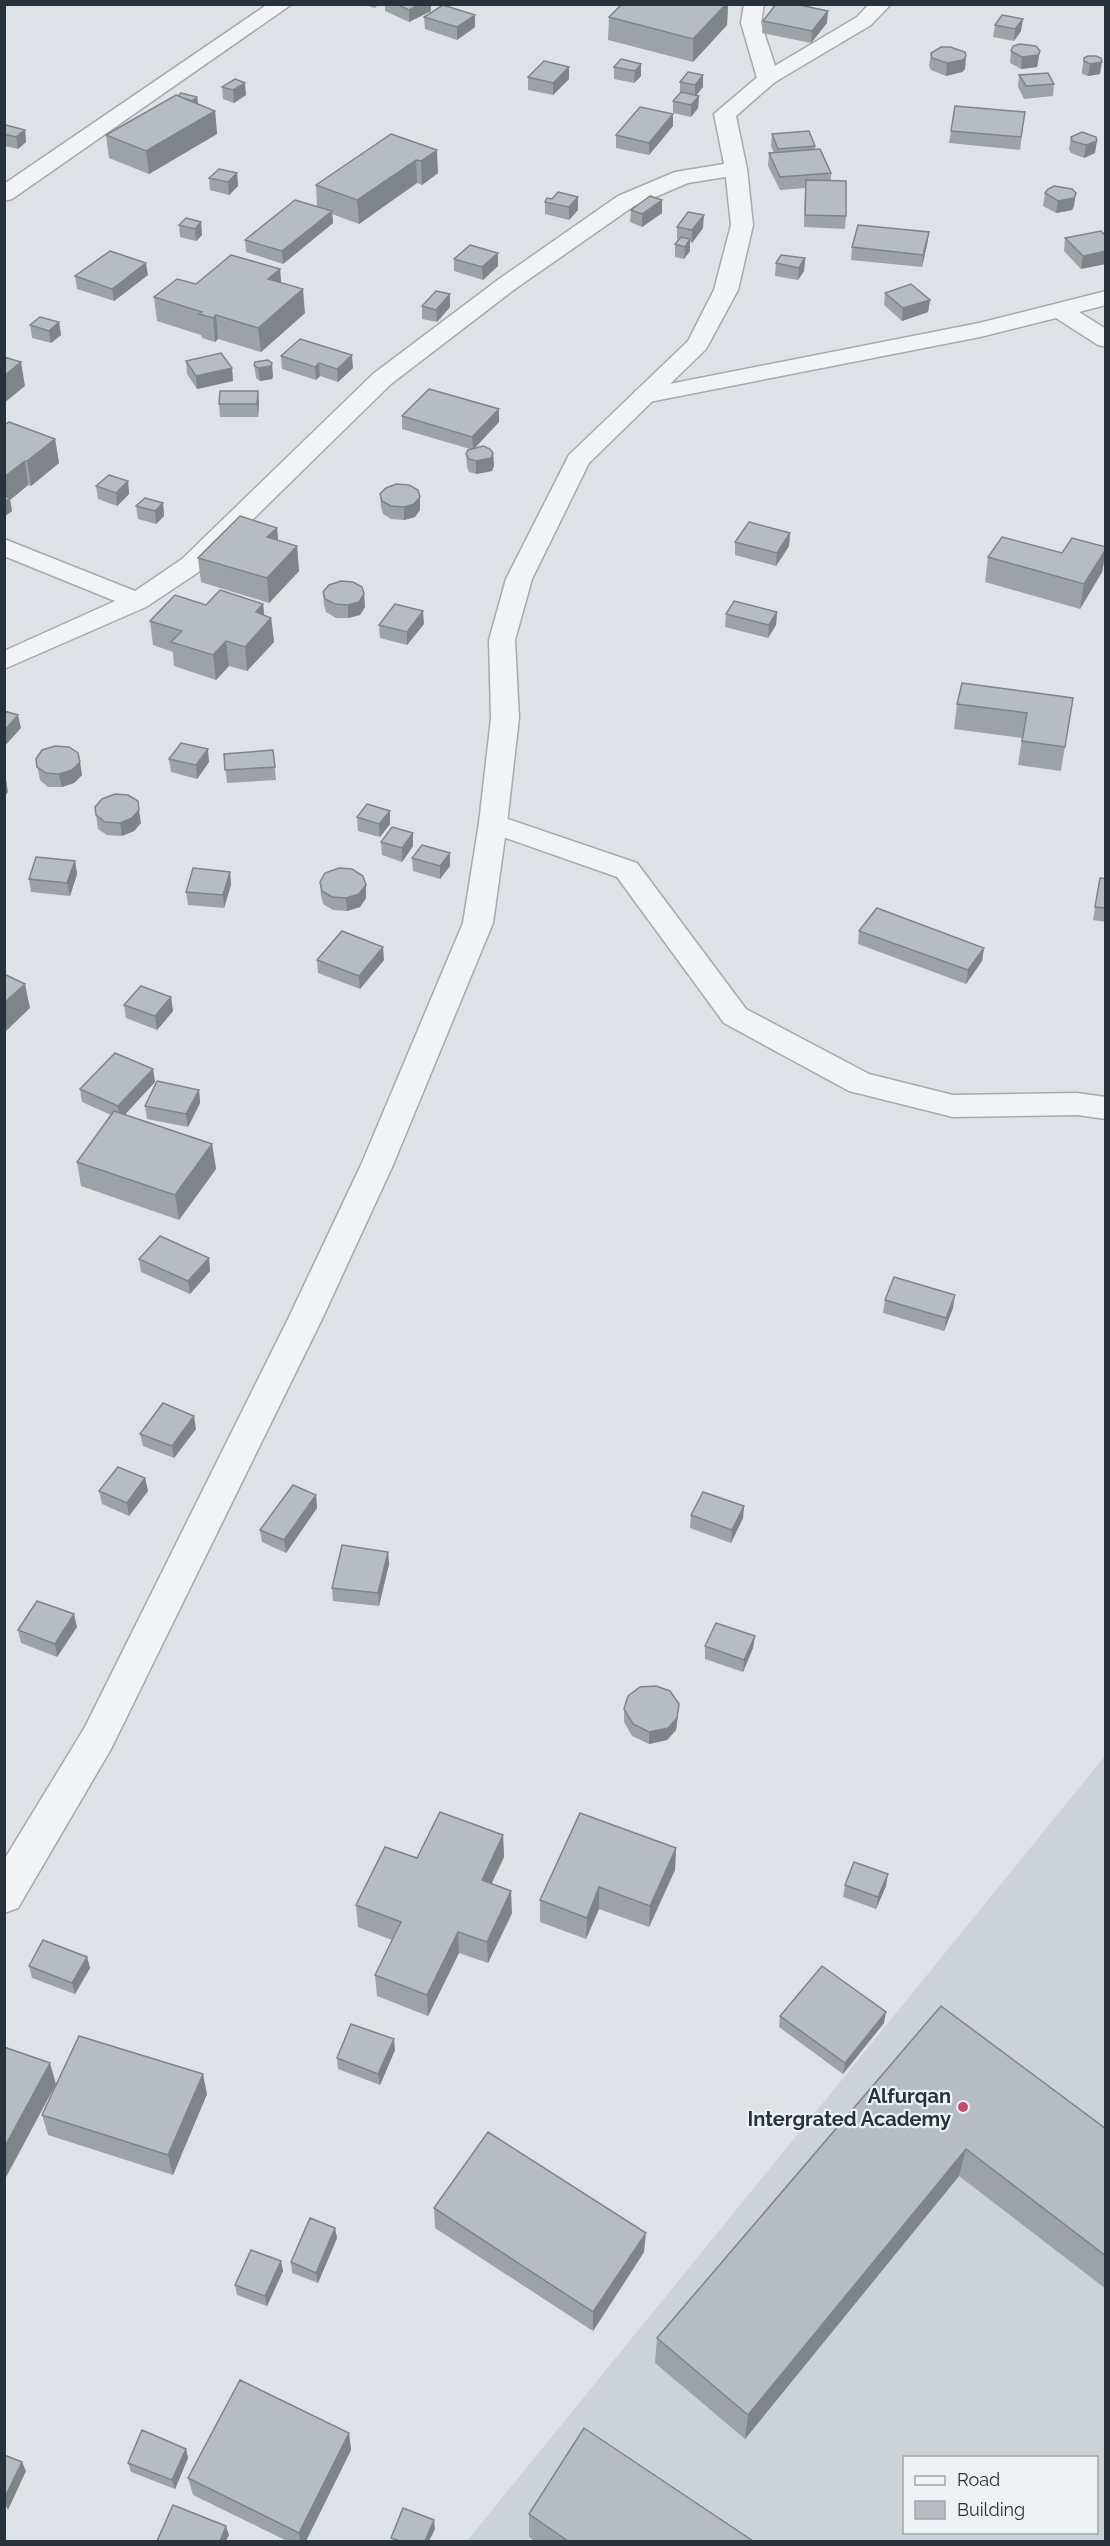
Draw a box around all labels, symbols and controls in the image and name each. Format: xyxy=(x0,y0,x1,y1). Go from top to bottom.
place label: Alfurqan Intergrated Academy xyxy=(748,2084,951,2131)
marker: Alfurqan Intergrated Academy xyxy=(956,2100,970,2114)
legend xyxy=(903,2456,1098,2534)
text: Road xyxy=(957,2469,1000,2490)
text: Building xyxy=(957,2499,1025,2520)

